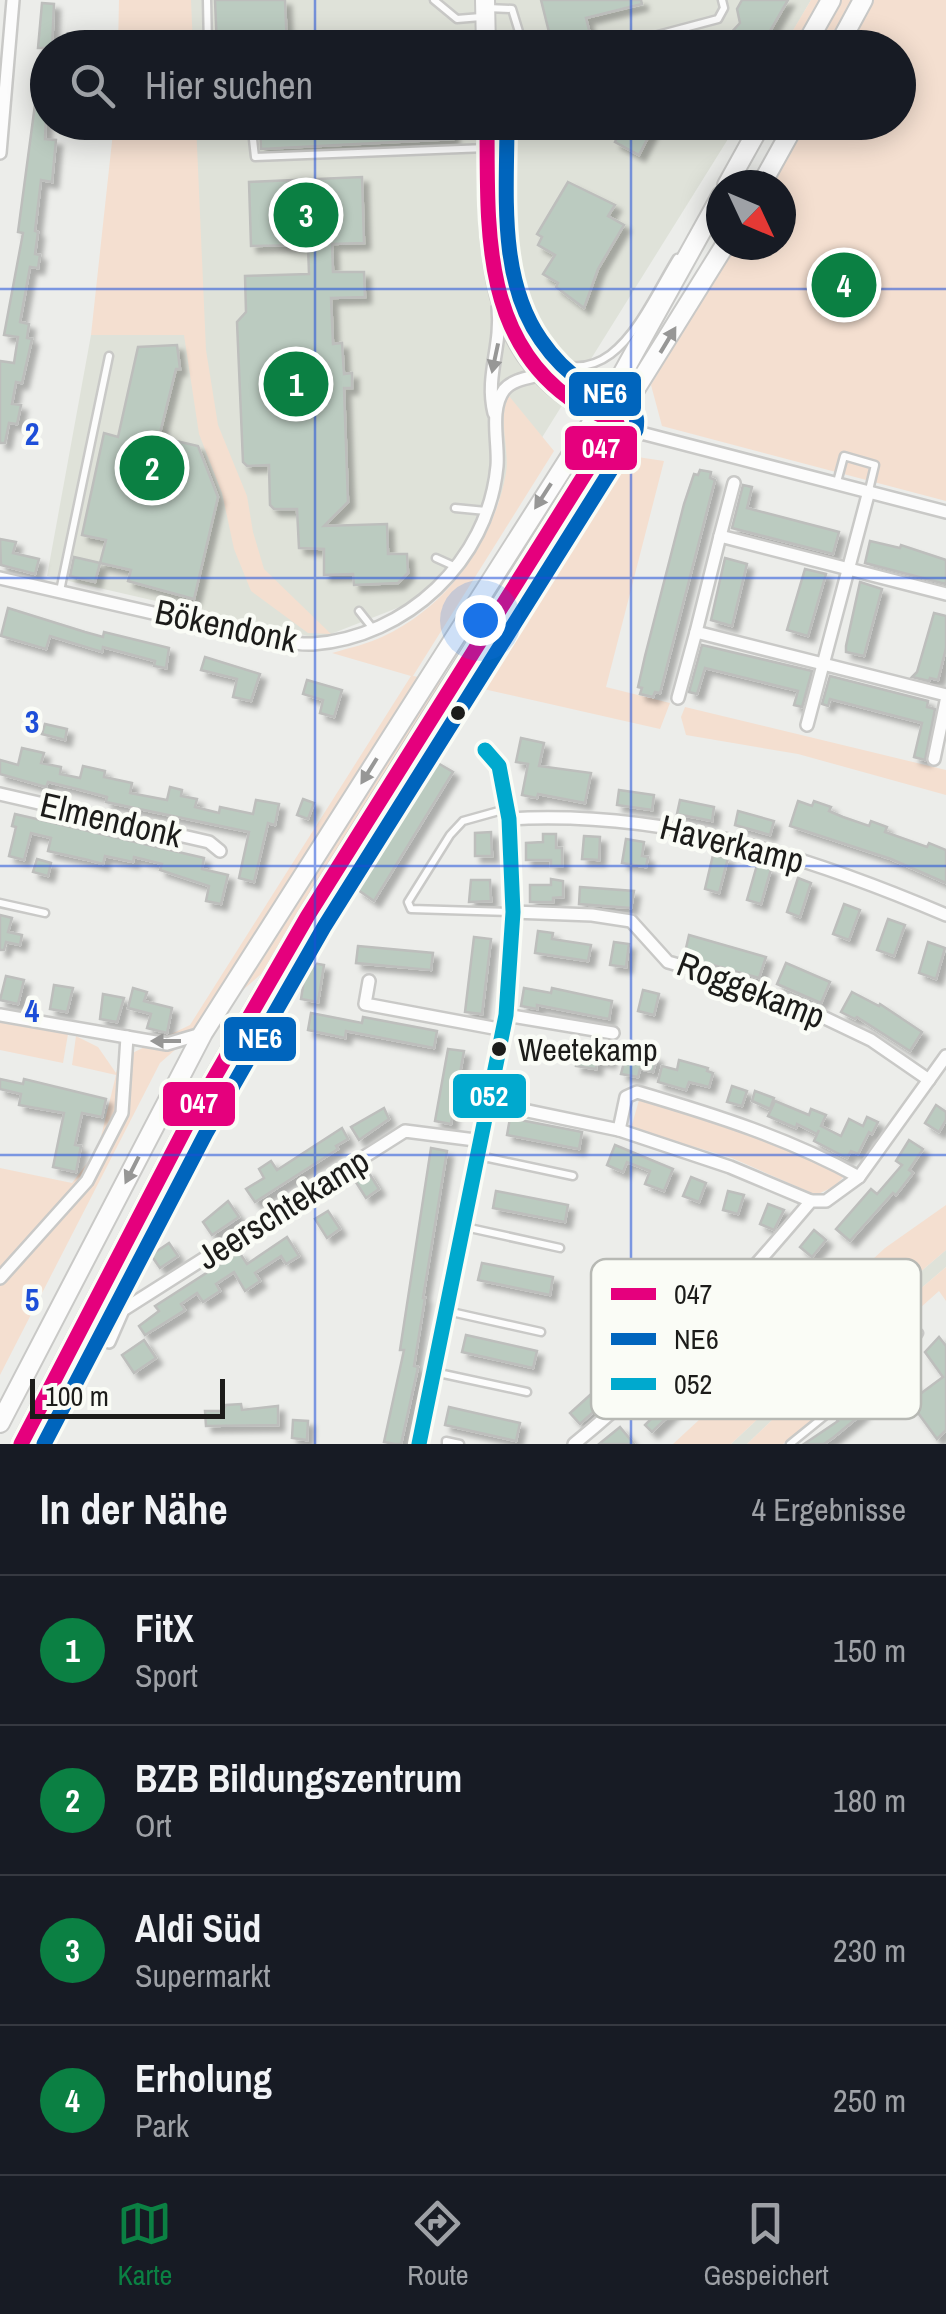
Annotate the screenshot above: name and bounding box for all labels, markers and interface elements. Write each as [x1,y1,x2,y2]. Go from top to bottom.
search box [30,30,916,140]
icon: search [65,58,120,113]
text: Hier suchen [145,60,313,111]
north arrow [706,170,796,260]
pin: 3 [274,178,338,252]
pin: 4 [812,248,876,322]
one-way arrow [659,326,676,354]
one-way arrow [487,343,503,374]
pin: 1 [264,346,328,422]
line badge: NE6 [567,370,643,418]
text: NE6 [583,374,627,412]
text: 2 [25,412,39,455]
line badge: 047 [563,424,639,472]
text: 047 [582,429,620,467]
pin: 2 [120,430,184,506]
one-way arrow [535,483,553,510]
street label: Bökendonk [151,588,302,664]
your location [455,595,506,646]
text: 3 [25,700,39,743]
unlabelled marker [448,703,468,723]
one-way arrow [361,757,378,785]
street label: Elmendonk [36,780,187,859]
street label: Haverkamp [655,803,809,884]
street label: Roggekamp [671,940,832,1039]
text: 4 [25,989,40,1032]
line badge: NE6 [222,1015,298,1063]
text: NE6 [238,1019,282,1057]
place label: Weetekamp [518,1028,658,1071]
one-way arrow [149,1033,181,1049]
marker: Weetekamp [489,1039,509,1059]
line badge: 052 [451,1072,528,1120]
text: 052 [470,1077,508,1115]
line badge: 047 [161,1080,237,1128]
text: 047 [180,1084,218,1122]
street label: Jeerschtekamp [188,1137,378,1280]
one-way arrow [124,1156,141,1185]
legend [591,1259,921,1419]
text: 047 [674,1275,712,1313]
text: 5 [25,1278,39,1321]
text: NE6 [674,1320,719,1358]
text: 052 [674,1365,712,1403]
scale bar [30,1374,225,1418]
text: 100 m [45,1377,109,1415]
text: In der Nähe [40,1481,228,1537]
text: 4 Ergebnisse [751,1488,906,1531]
text: FitX [135,1603,194,1654]
text: 1 [65,1629,80,1672]
text: 150 m [833,1629,906,1672]
text: Sport [135,1654,198,1697]
text: BZB Bildungszentrum [135,1753,462,1804]
text: 2 [65,1779,80,1822]
text: 180 m [833,1779,906,1822]
text: Ort [135,1804,171,1847]
text: Aldi Süd [135,1903,261,1954]
text: 3 [65,1929,80,1972]
text: 230 m [833,1929,906,1972]
text: Supermarkt [135,1954,271,1997]
text: Erholung [135,2053,272,2104]
text: 4 [65,2079,80,2122]
text: 250 m [833,2079,906,2122]
text: Park [135,2104,189,2147]
tab: Karte [117,2196,172,2294]
tab: Route [407,2196,469,2294]
tab: Gespeichert [703,2196,829,2294]

